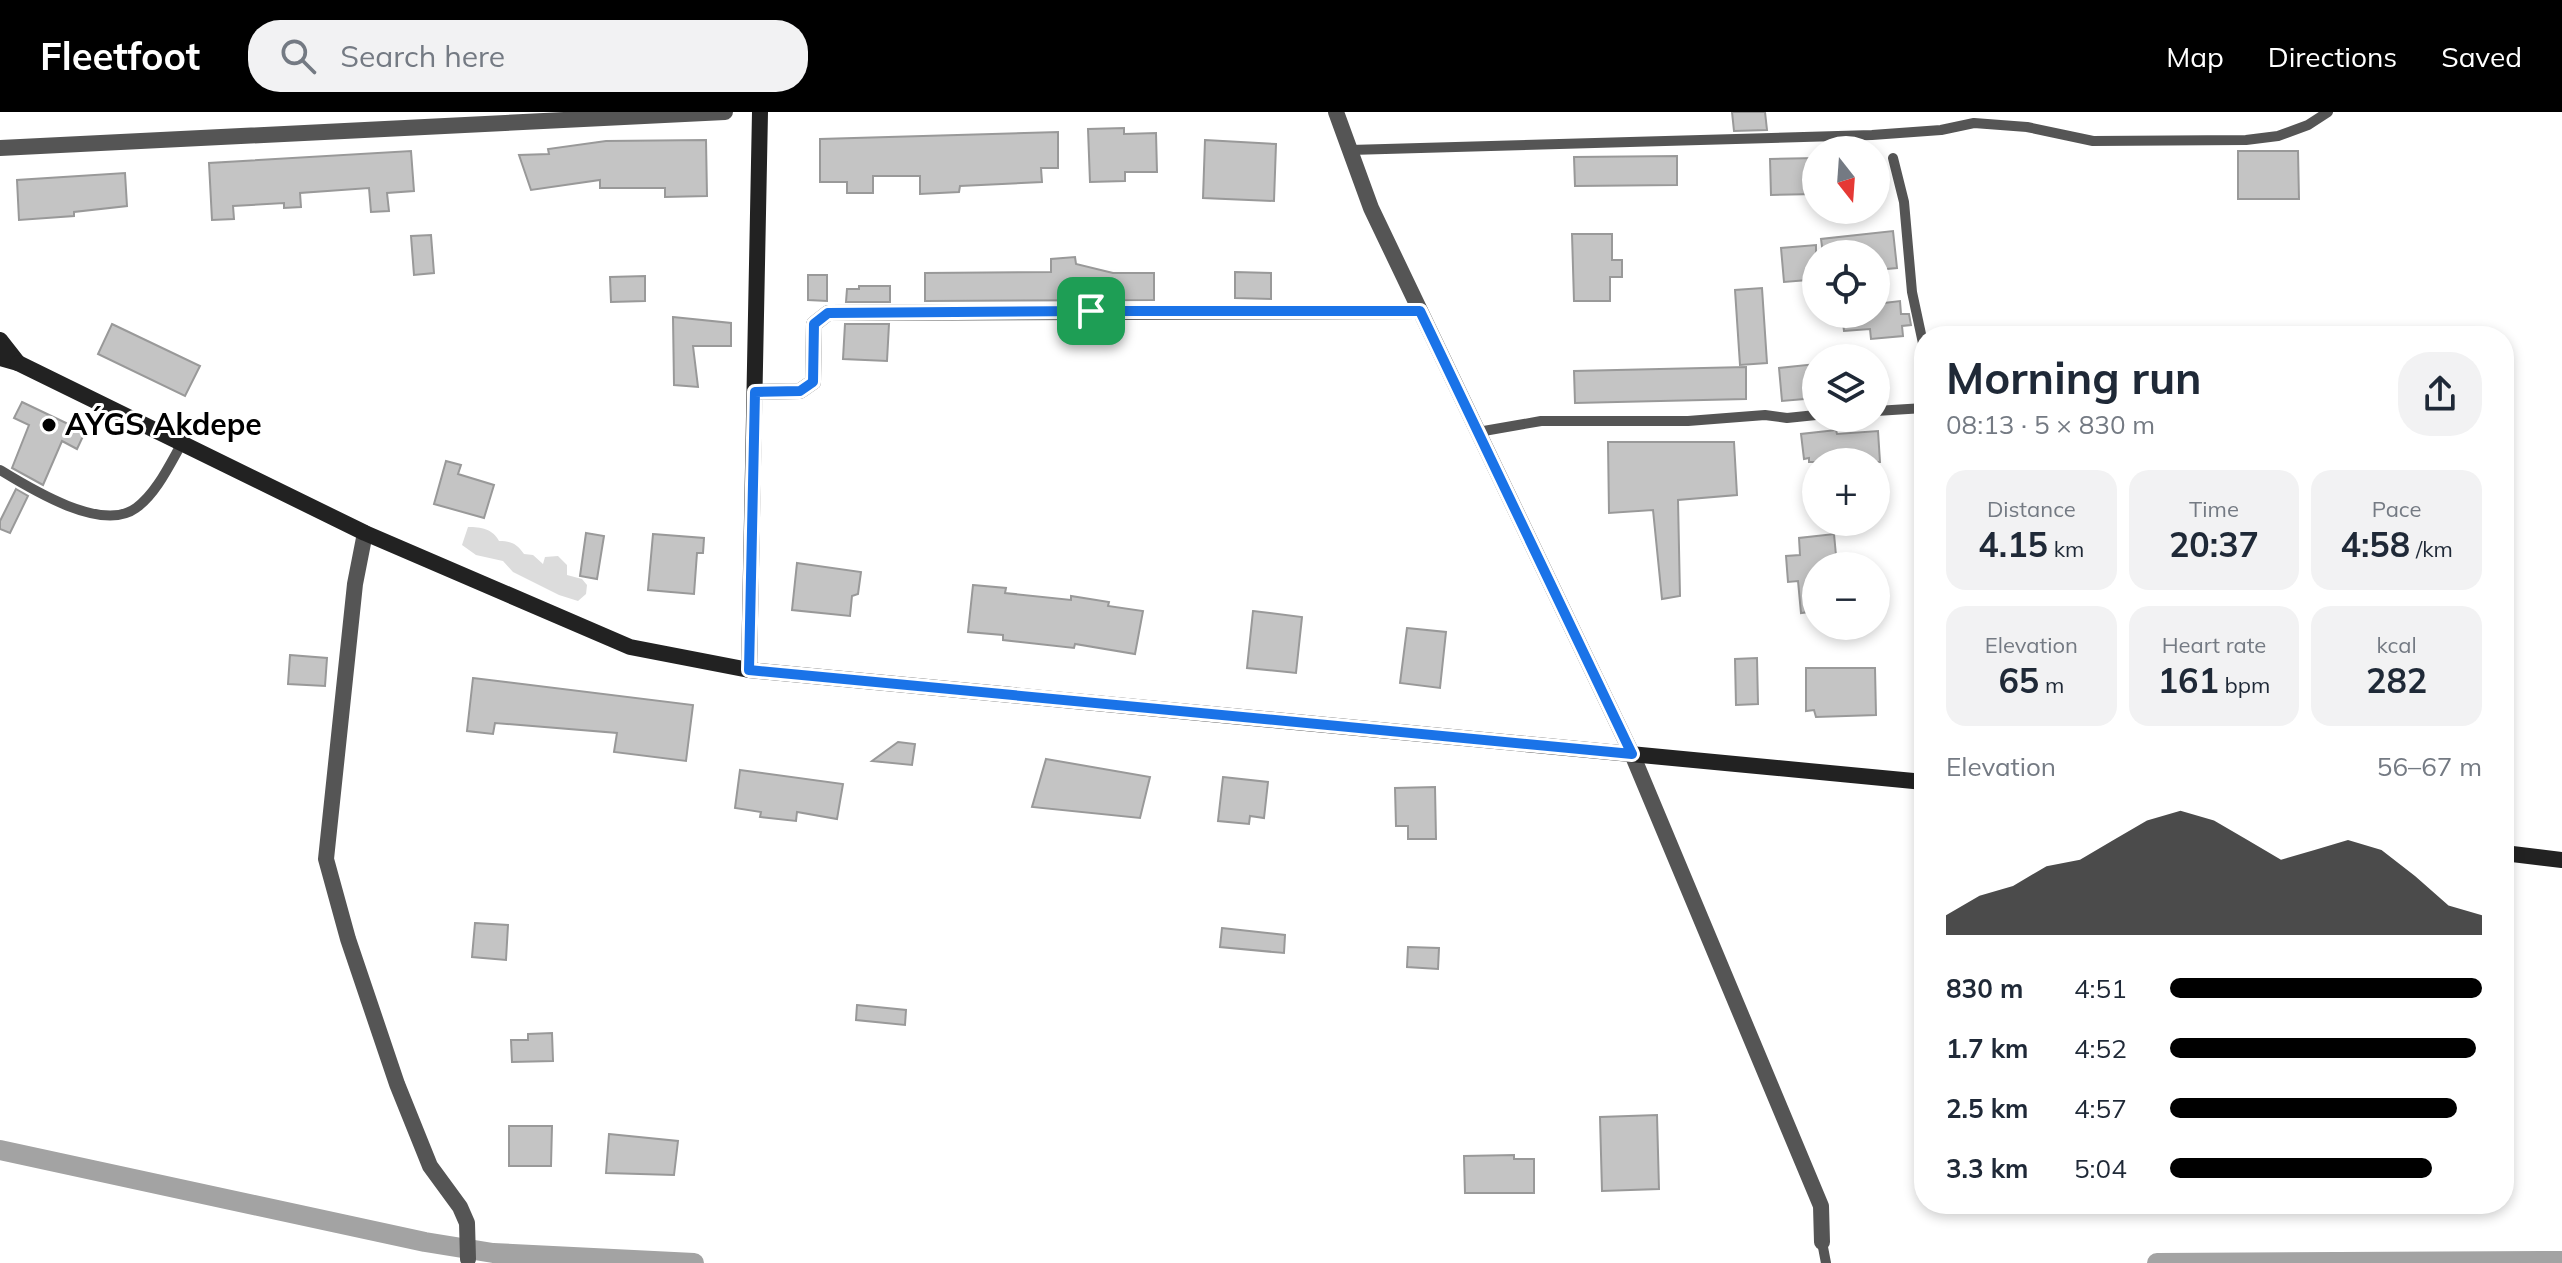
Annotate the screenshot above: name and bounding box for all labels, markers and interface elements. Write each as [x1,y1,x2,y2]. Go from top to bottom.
search box [248,20,808,92]
text: Fleetfoot [40,32,200,80]
icon: search [276,34,320,78]
text: Search here [340,37,505,75]
text: Map [2166,39,2224,74]
text: Directions [2268,39,2397,74]
text: Saved [2441,39,2522,74]
north arrow [1802,136,1890,224]
map controls [1802,136,1890,640]
button: locate [1802,240,1890,328]
pin [1057,277,1125,345]
icon: arrive [1069,289,1113,333]
button: layers [1802,344,1890,432]
text: Morning run [1946,350,2202,405]
button: share [2398,352,2482,436]
place label: AÝGS Akdepe [65,405,262,443]
text: 08:13 · 5 × 830 m [1946,408,2155,441]
marker: AÝGS Akdepe [40,416,58,434]
button: + [1802,448,1890,536]
text: Distance [1987,495,2076,523]
text: Time [2189,495,2239,523]
text: Pace [2372,495,2421,523]
text: 4.15 [1978,523,2048,566]
text: 20:37 [2169,523,2259,566]
text: 4:58 [2341,523,2410,566]
text: km [2048,535,2084,563]
text: /km [2410,535,2453,563]
button: − [1802,552,1890,640]
text: Elevation [1985,631,2078,659]
text: Heart rate [2162,631,2266,659]
text: kcal [2377,631,2417,659]
text: 65 [1998,659,2039,702]
text: 161 [2158,659,2219,702]
text: 282 [2366,659,2427,702]
text: m [2039,671,2064,699]
text: bpm [2219,671,2270,699]
text: Elevation [1946,750,2056,783]
text: 56–67 m [2377,750,2482,783]
text: 830 m [1946,972,2023,1005]
text: 4:51 [2074,972,2127,1005]
text: 1.7 km [1946,1032,2029,1065]
text: 4:52 [2074,1032,2127,1065]
text: 2.5 km [1946,1092,2029,1125]
text: 4:57 [2074,1092,2127,1125]
text: 3.3 km [1946,1152,2029,1185]
text: 5:04 [2074,1152,2127,1185]

